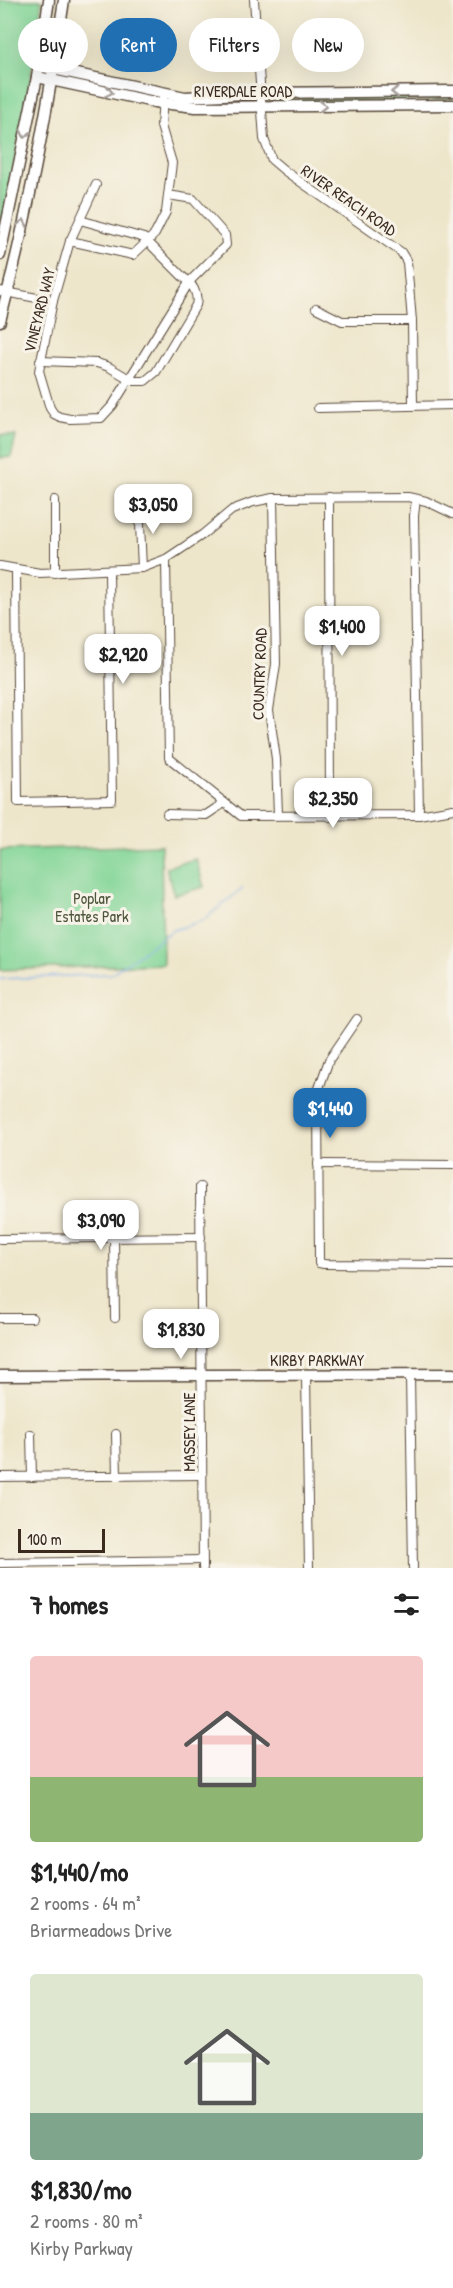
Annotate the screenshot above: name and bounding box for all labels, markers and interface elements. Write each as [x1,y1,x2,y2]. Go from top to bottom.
chip: Buy [18,18,88,72]
chip: Rent [100,18,177,72]
chip: Filters [189,18,280,72]
chip: New [292,18,364,72]
street label: RIVERDALE ROAD [194,80,292,102]
one-way arrow [103,85,113,98]
one-way arrow [390,86,399,98]
one-way arrow [319,100,328,112]
one-way arrow [19,129,32,139]
street label: RIVER REACH ROAD [297,159,401,241]
one-way arrow [15,218,28,228]
street label: VINEYARD WAY [18,265,60,355]
pin: $3,050 [104,484,202,535]
text: $3,050 [128,490,178,517]
pin: $1,400 [293,606,391,657]
text: $1,400 [319,612,365,639]
street label: COUNTRY ROAD [246,627,272,720]
pin: $2,920 [74,634,172,685]
text: $2,920 [98,640,148,667]
pin: $2,350 [284,778,382,829]
text: $2,350 [308,784,358,811]
park label: Poplar Estates Park [55,887,129,927]
pin: $1,440 [281,1088,379,1139]
text: $1,440 [307,1094,353,1121]
pin: $3,090 [52,1200,150,1251]
text: $3,090 [77,1206,125,1233]
pin: $1,830 [132,1309,230,1360]
text: $1,830 [157,1315,205,1342]
street label: KIRBY PARKWAY [270,1349,364,1371]
street label: MASSEY LANE [178,1392,200,1472]
scale bar [18,1526,105,1554]
text: 100 m [27,1528,62,1550]
text: 7 homes [30,1587,108,1622]
icon: filters [390,1588,423,1621]
icon: home [173,1695,281,1803]
text: $1,440/mo [30,1854,128,1889]
text: 2 rooms · 64 m² [30,1889,141,1916]
text: Briarmeadows Drive [30,1916,172,1943]
icon: home [173,2013,281,2121]
text: $1,830/mo [30,2172,132,2207]
text: 2 rooms · 80 m² [30,2207,143,2234]
text: Kirby Parkway [30,2234,133,2261]

